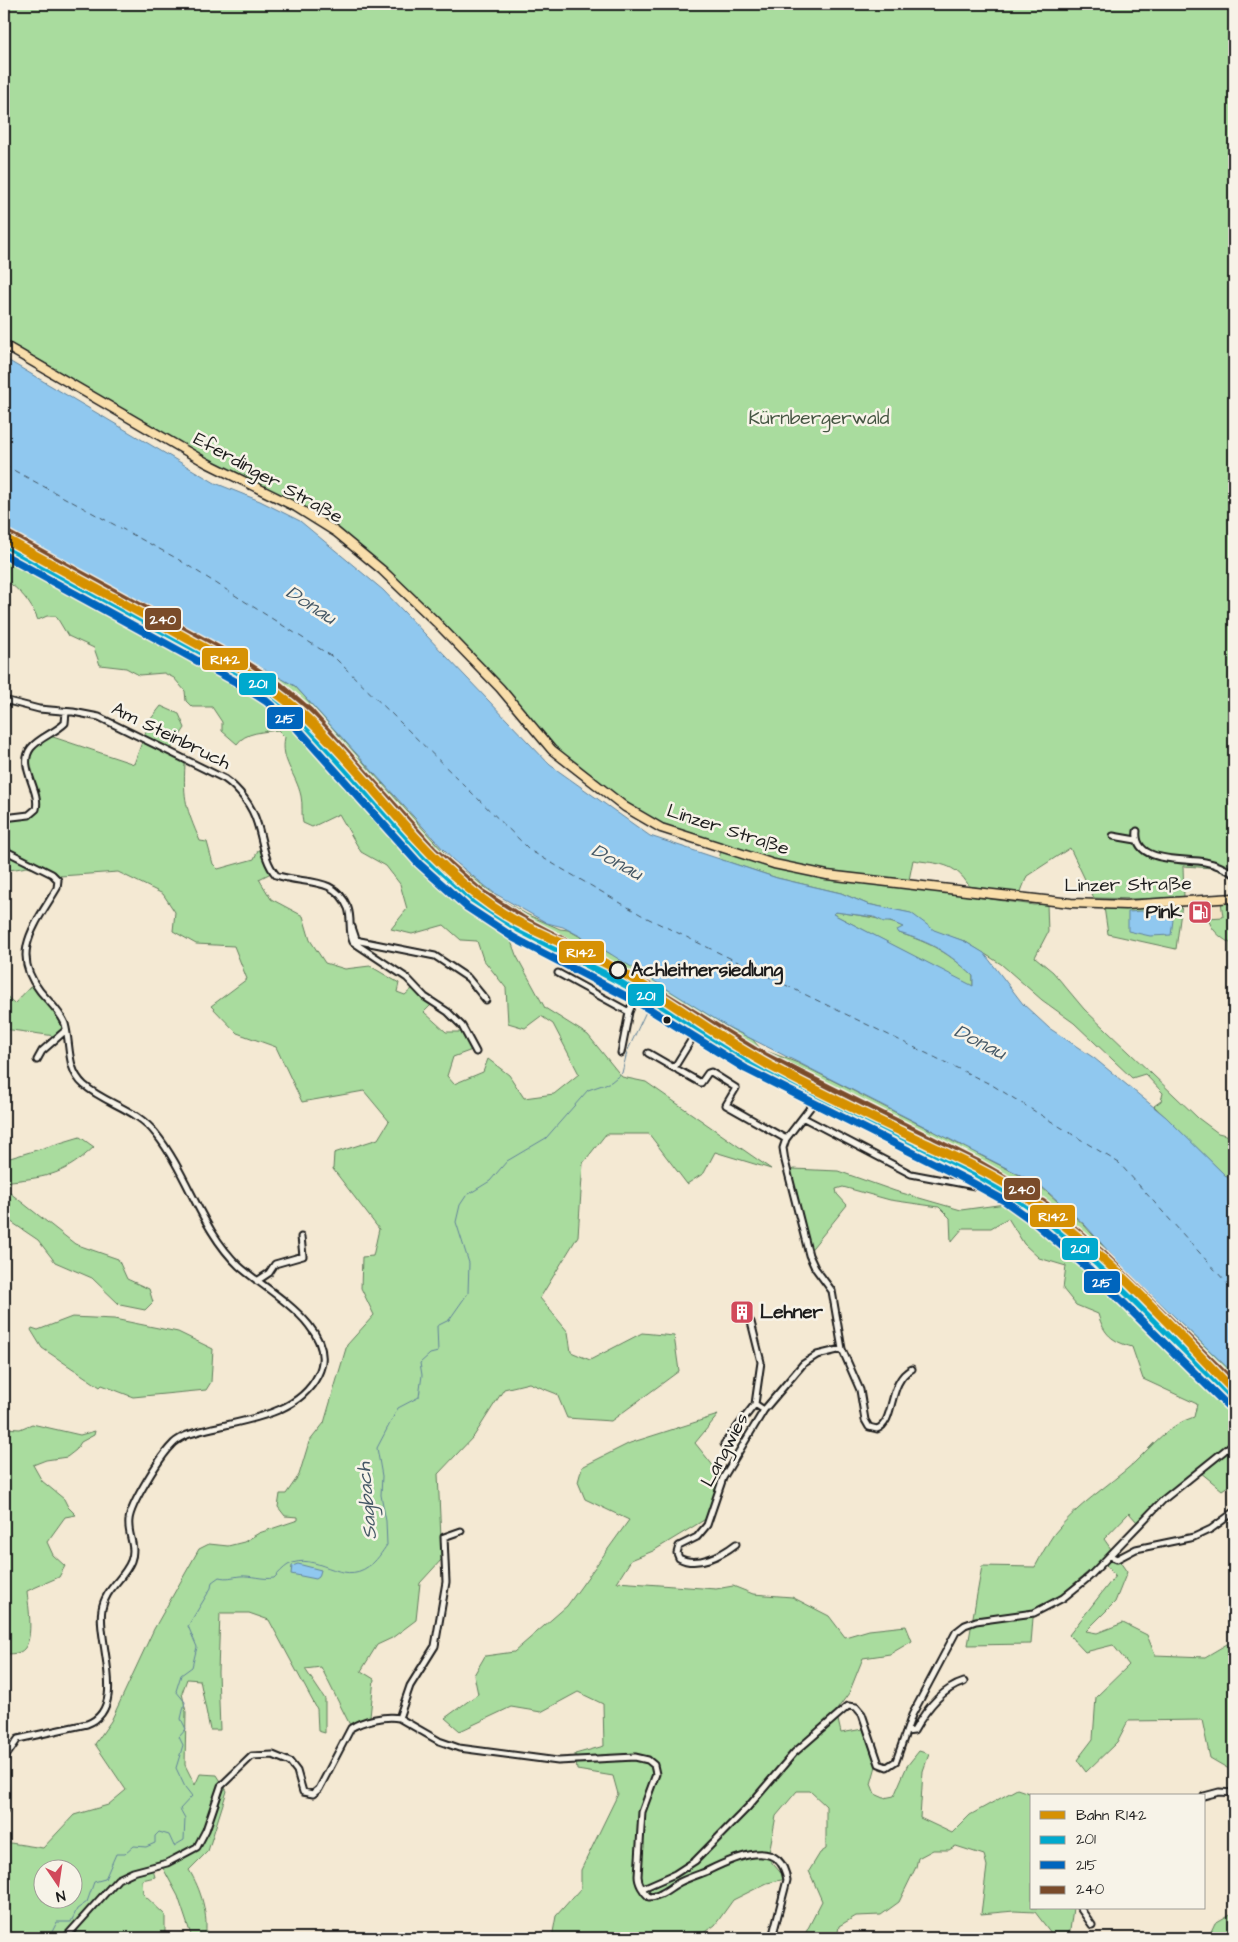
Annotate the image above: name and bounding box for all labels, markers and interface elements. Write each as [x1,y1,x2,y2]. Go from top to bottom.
park label: Kürnbergerwald [749,405,890,433]
street label: Eferdinger Straße [188,426,348,531]
water label: Donau [280,578,343,633]
line badge: 240 [144,607,182,631]
text: 240 [149,610,176,630]
line badge: R142 [201,647,249,671]
text: R142 [210,650,241,670]
line badge: 201 [238,672,277,696]
text: 201 [248,674,268,694]
street label: Am Steinbruch [107,696,236,777]
line badge: 215 [266,706,304,730]
text: 215 [274,709,296,729]
street label: Linzer Straße [663,798,793,862]
water label: Donau [586,837,649,888]
street label: Linzer Straße [1064,870,1192,900]
place label: Pink [1146,899,1182,926]
fuel station icon: Pink [1187,899,1213,925]
line badge: R142 [558,940,605,964]
text: R142 [566,943,597,963]
place label: Achleitnersiedlung [631,957,783,985]
marker: Achleitnersiedlung [609,961,627,979]
line badge: 201 [627,983,665,1007]
text: 201 [636,986,656,1006]
unlabelled marker [662,1015,672,1025]
water label: Donau [949,1017,1012,1068]
line badge: 240 [1003,1177,1041,1201]
text: 240 [1008,1180,1035,1200]
line badge: R142 [1029,1204,1076,1228]
text: R142 [1038,1207,1069,1227]
line badge: 201 [1061,1237,1099,1261]
text: 201 [1070,1239,1090,1259]
line badge: 215 [1083,1270,1121,1294]
text: 215 [1091,1273,1113,1293]
building icon: Lehner [729,1299,755,1325]
place label: Lehner [760,1299,824,1326]
street label: Langwies [694,1408,757,1492]
water label: Sagbach [350,1460,385,1541]
legend [1030,1794,1206,1910]
text: Bahn R142 [1076,1805,1147,1826]
text: 201 [1076,1829,1096,1850]
text: 215 [1076,1855,1098,1876]
north arrow [32,1860,82,1910]
text: 240 [1076,1879,1105,1900]
text: N [54,1885,67,1906]

